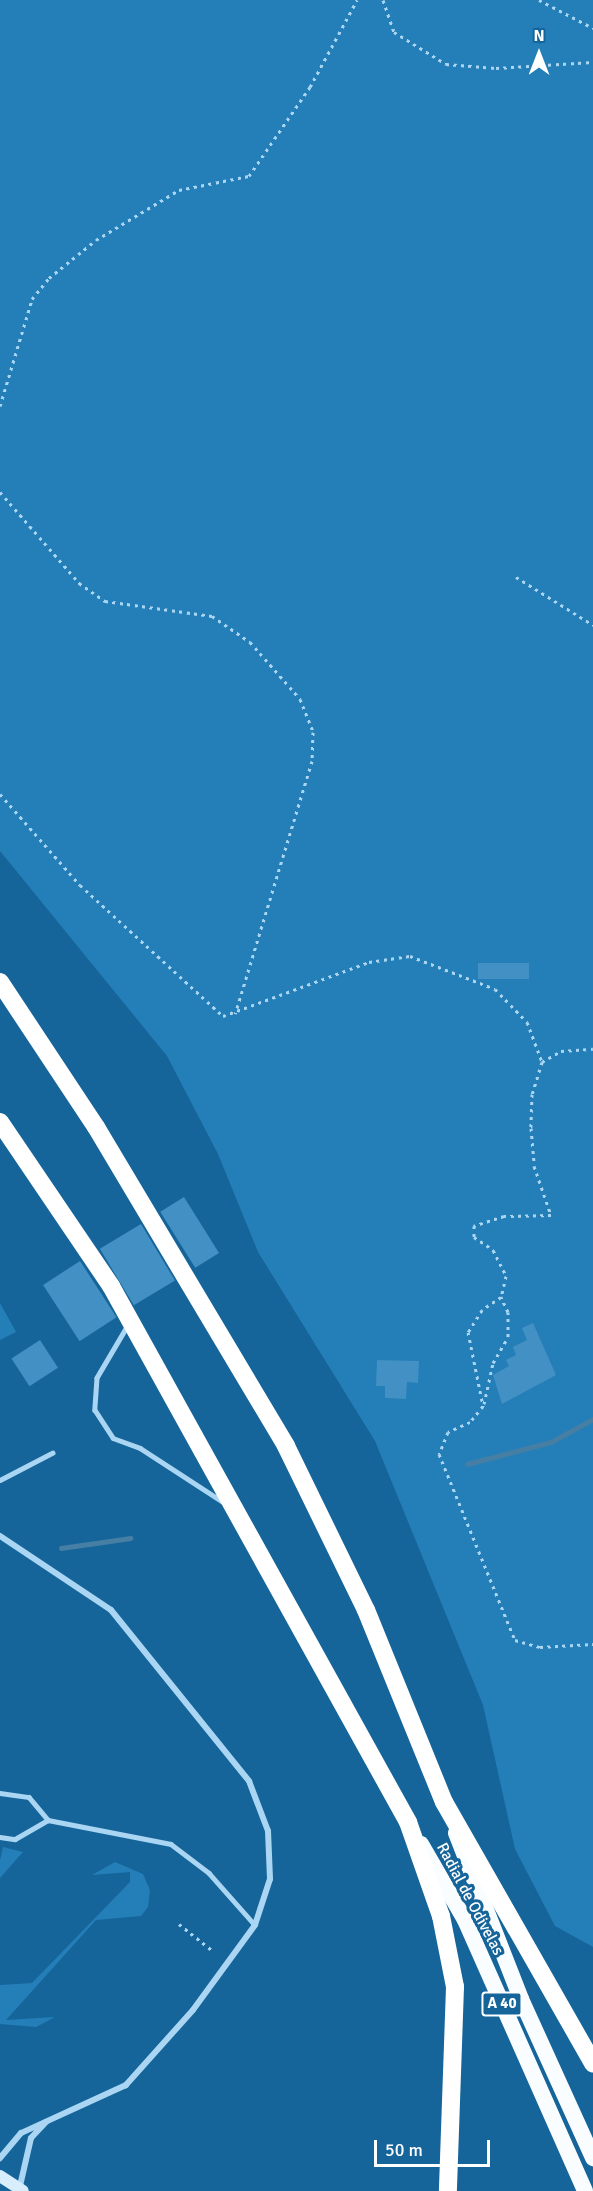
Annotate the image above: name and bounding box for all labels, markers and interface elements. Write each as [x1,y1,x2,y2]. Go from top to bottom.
north arrow [509,24,569,84]
text: N [533,26,545,46]
street label: Radial de Odivelas [432,1839,508,1959]
road number: A 40 [481,1992,523,2016]
scale bar [377,2128,492,2166]
text: 50 m [385,2139,423,2161]

